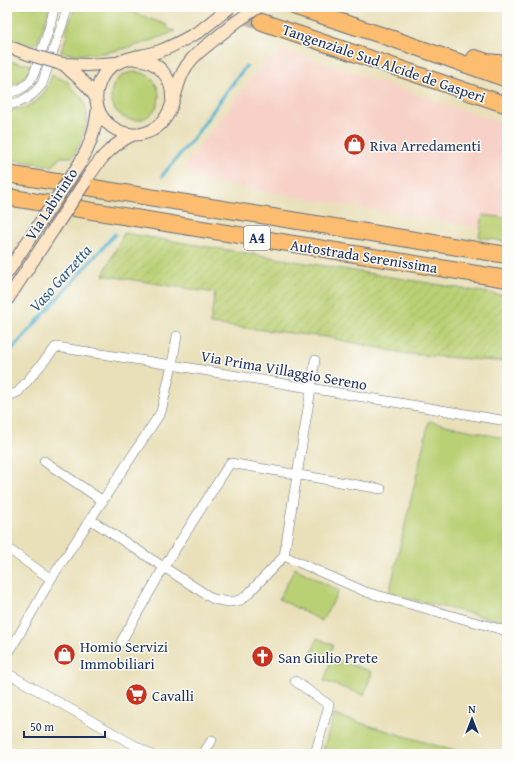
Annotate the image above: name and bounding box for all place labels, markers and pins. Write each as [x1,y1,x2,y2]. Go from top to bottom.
shop icon: Riva Arredamenti [341,132,367,158]
place label: Riva Arredamenti [370,135,481,156]
place label: Homio Servizi Immobiliari [80,636,168,674]
shop icon: Homio Servizi Immobiliari [52,642,78,668]
church icon: San Giulio Prete [250,644,276,670]
place label: San Giulio Prete [278,647,378,668]
supermarket icon: Cavalli [123,682,149,708]
place label: Cavalli [152,685,194,706]

